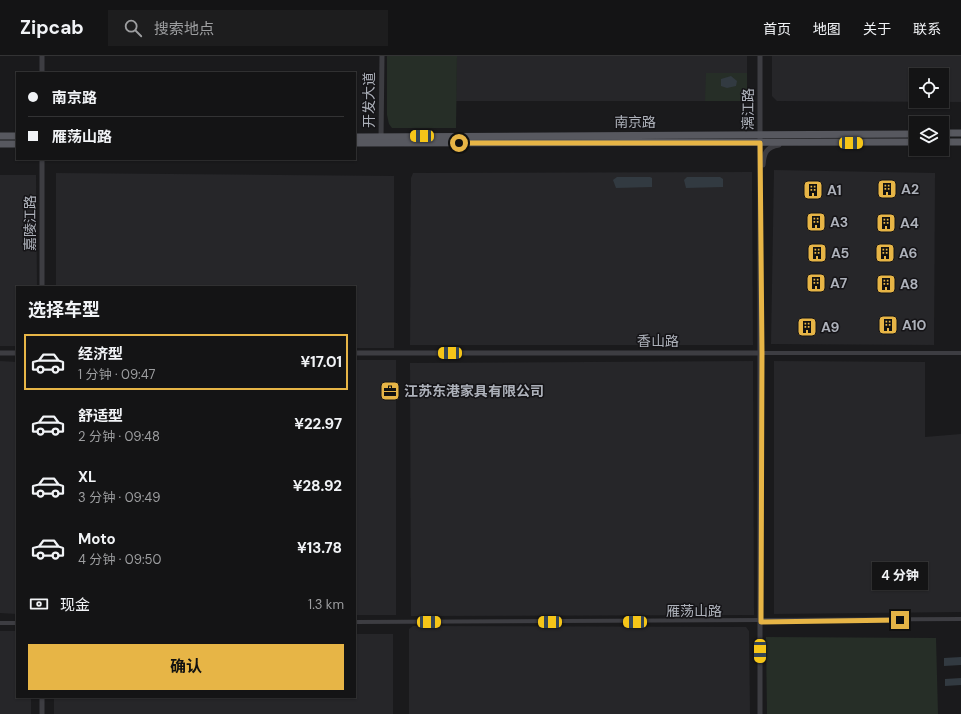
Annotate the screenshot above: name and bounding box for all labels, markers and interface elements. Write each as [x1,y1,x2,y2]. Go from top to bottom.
search box [108,10,388,46]
text: Zipcab [20,15,84,40]
icon: search [122,17,144,39]
text: 搜索地点 [154,19,214,39]
text: 首页 [763,20,791,38]
text: 地图 [813,20,841,38]
text: 关于 [863,20,891,38]
text: 联系 [913,20,941,38]
map controls [909,68,949,156]
button: locate [909,68,949,108]
street label: 开发大道 [360,72,378,128]
text: 南京路 [52,88,97,108]
street label: 漓江路 [739,88,757,130]
street label: 南京路 [614,113,656,131]
button: layers [909,116,949,156]
text: 雁荡山路 [52,127,112,147]
car [410,130,434,142]
route start [450,134,468,152]
car [839,137,863,149]
building icon: A2 [876,178,898,200]
building icon: A1 [802,179,824,201]
place label: A2 [901,180,919,198]
place label: A1 [827,181,842,199]
street label: 嘉陵江路 [21,195,39,251]
building icon: A3 [805,211,827,233]
building icon: A4 [875,212,897,234]
place label: A3 [830,213,848,231]
place label: A4 [900,214,919,232]
building icon: A5 [806,242,828,264]
building icon: A6 [874,242,896,264]
place label: A5 [831,244,849,262]
place label: A6 [899,244,918,262]
building icon: A7 [805,272,827,294]
building icon: A8 [875,273,897,295]
place label: A7 [830,274,848,292]
place label: A8 [900,275,919,293]
text: 选择车型 [28,298,100,322]
building icon: A10 [877,314,899,336]
building icon: A9 [796,316,818,338]
place label: A10 [902,316,927,334]
place label: A9 [821,318,839,336]
street label: 香山路 [637,332,679,350]
icon: car [30,344,66,380]
text: 经济型 [78,344,123,364]
car [438,347,462,359]
text: ¥17.01 [300,352,342,372]
text: 1 分钟 · 09:47 [78,366,156,383]
office icon: 江苏东港家具有限公司 [379,380,401,402]
place label: 江苏东港家具有限公司 [404,382,544,400]
icon: car [30,406,66,442]
text: 舒适型 [78,406,123,426]
text: ¥22.97 [294,414,342,434]
text: 2 分钟 · 09:48 [78,428,160,445]
text: XL [78,467,96,487]
icon: car [30,468,66,504]
text: ¥28.92 [293,476,342,496]
text: 3 分钟 · 09:49 [78,489,160,506]
text: Moto [78,529,116,549]
icon: car [30,530,66,566]
text: ¥13.78 [297,538,342,558]
text: 4 分钟 · 09:50 [78,551,161,568]
callout: 4 分钟 [872,562,928,590]
text: 4 分钟 [881,567,919,584]
icon: cash [28,593,50,615]
text: 现金 [60,595,90,615]
text: 1.3 km [308,596,344,613]
street label: 雁荡山路 [666,602,722,620]
route end [891,611,909,629]
car [417,616,441,628]
car [538,616,562,628]
car [623,616,647,628]
car [754,639,766,663]
button: 确认 [28,644,344,690]

